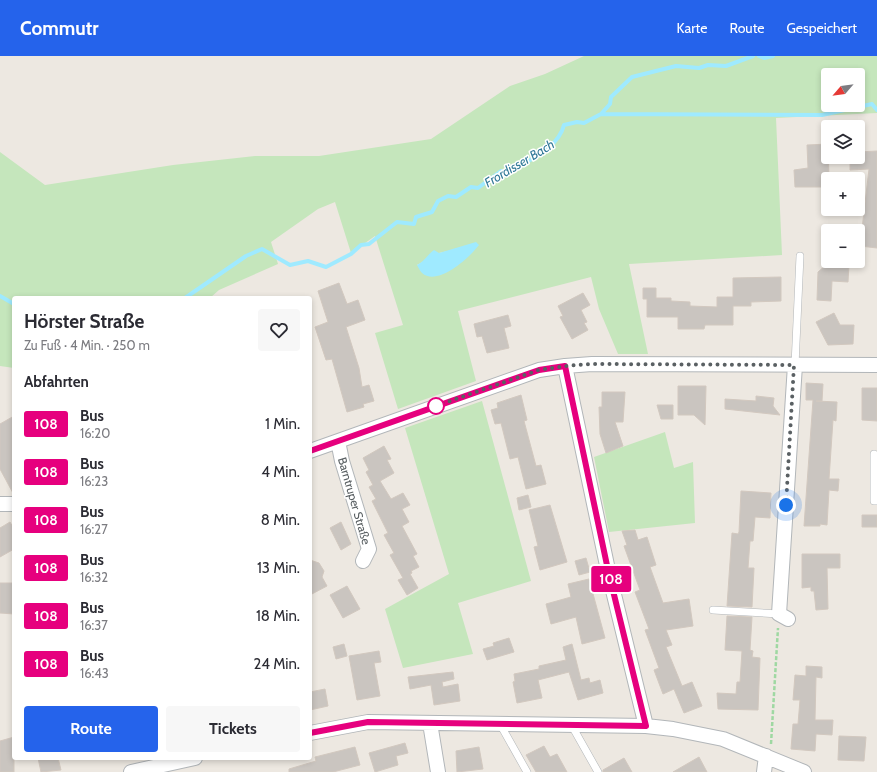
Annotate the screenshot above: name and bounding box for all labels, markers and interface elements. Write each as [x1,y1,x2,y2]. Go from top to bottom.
text: Commutr [20,17,98,40]
text: Karte [677,19,707,37]
text: Route [729,19,765,37]
text: Gespeichert [787,19,857,37]
north arrow [821,68,865,112]
map controls [821,68,865,268]
button: layers [821,120,865,164]
water label: Frordisser Bach [481,136,557,190]
button: + [821,172,865,216]
button: − [821,224,865,268]
button: heart [258,309,300,351]
text: Hörster Straße [24,310,144,333]
text: Zu Fuß · 4 Min. · 250 m [24,337,150,353]
text: Abfahrten [24,373,89,391]
unlabelled marker [427,397,445,415]
text: Bus [80,407,104,425]
text: 108 [34,415,58,433]
text: 1 Min. [265,415,300,433]
text: 16:20 [80,425,110,441]
text: Bus [80,455,104,473]
street label: Barntruper Straße [335,455,374,546]
text: 108 [34,463,58,481]
text: 4 Min. [261,463,300,481]
text: 16:23 [80,473,108,489]
your location [776,495,796,515]
text: Bus [80,503,104,521]
text: 108 [34,511,58,529]
text: 8 Min. [261,511,300,529]
text: 16:27 [80,521,108,537]
text: Bus [80,551,104,569]
text: 108 [34,559,58,577]
text: 13 Min. [257,559,300,577]
line badge: 108 [588,566,634,592]
text: 16:32 [80,569,108,585]
text: 108 [599,570,623,588]
text: Bus [80,599,104,617]
text: 108 [34,607,58,625]
text: 18 Min. [256,607,300,625]
text: 16:37 [80,617,108,633]
text: Bus [80,647,104,665]
text: 108 [34,655,58,673]
text: 24 Min. [253,655,300,673]
text: 16:43 [80,665,109,681]
button: Route [24,706,158,752]
button: Tickets [166,706,300,752]

